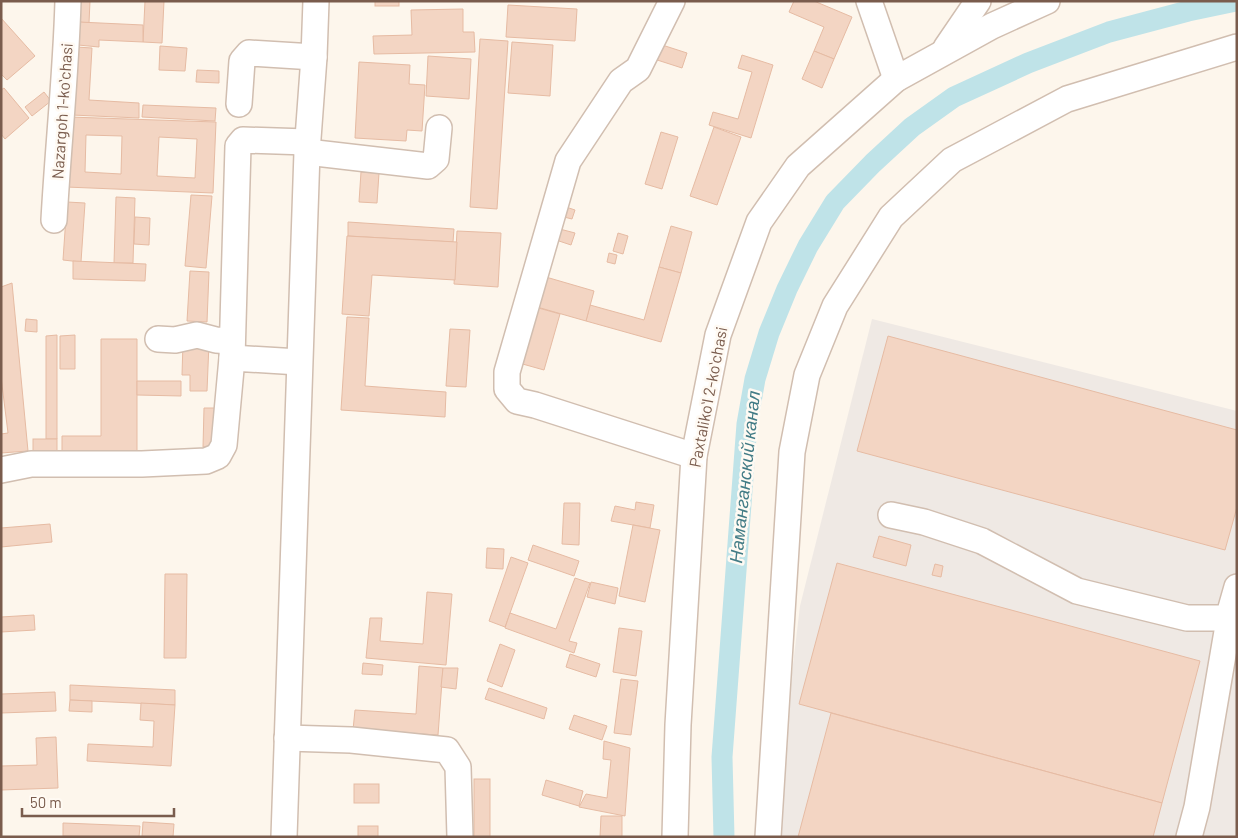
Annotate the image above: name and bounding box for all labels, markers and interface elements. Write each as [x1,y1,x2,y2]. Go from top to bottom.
street label: Nazargoh 1-koʻchasi [47,42,76,180]
street label: Paxtalikoʻl 2-koʻchasi [685,325,730,469]
water label: Наманганский канал [724,390,764,564]
scale bar [22,786,175,818]
text: 50 m [30,793,62,811]

